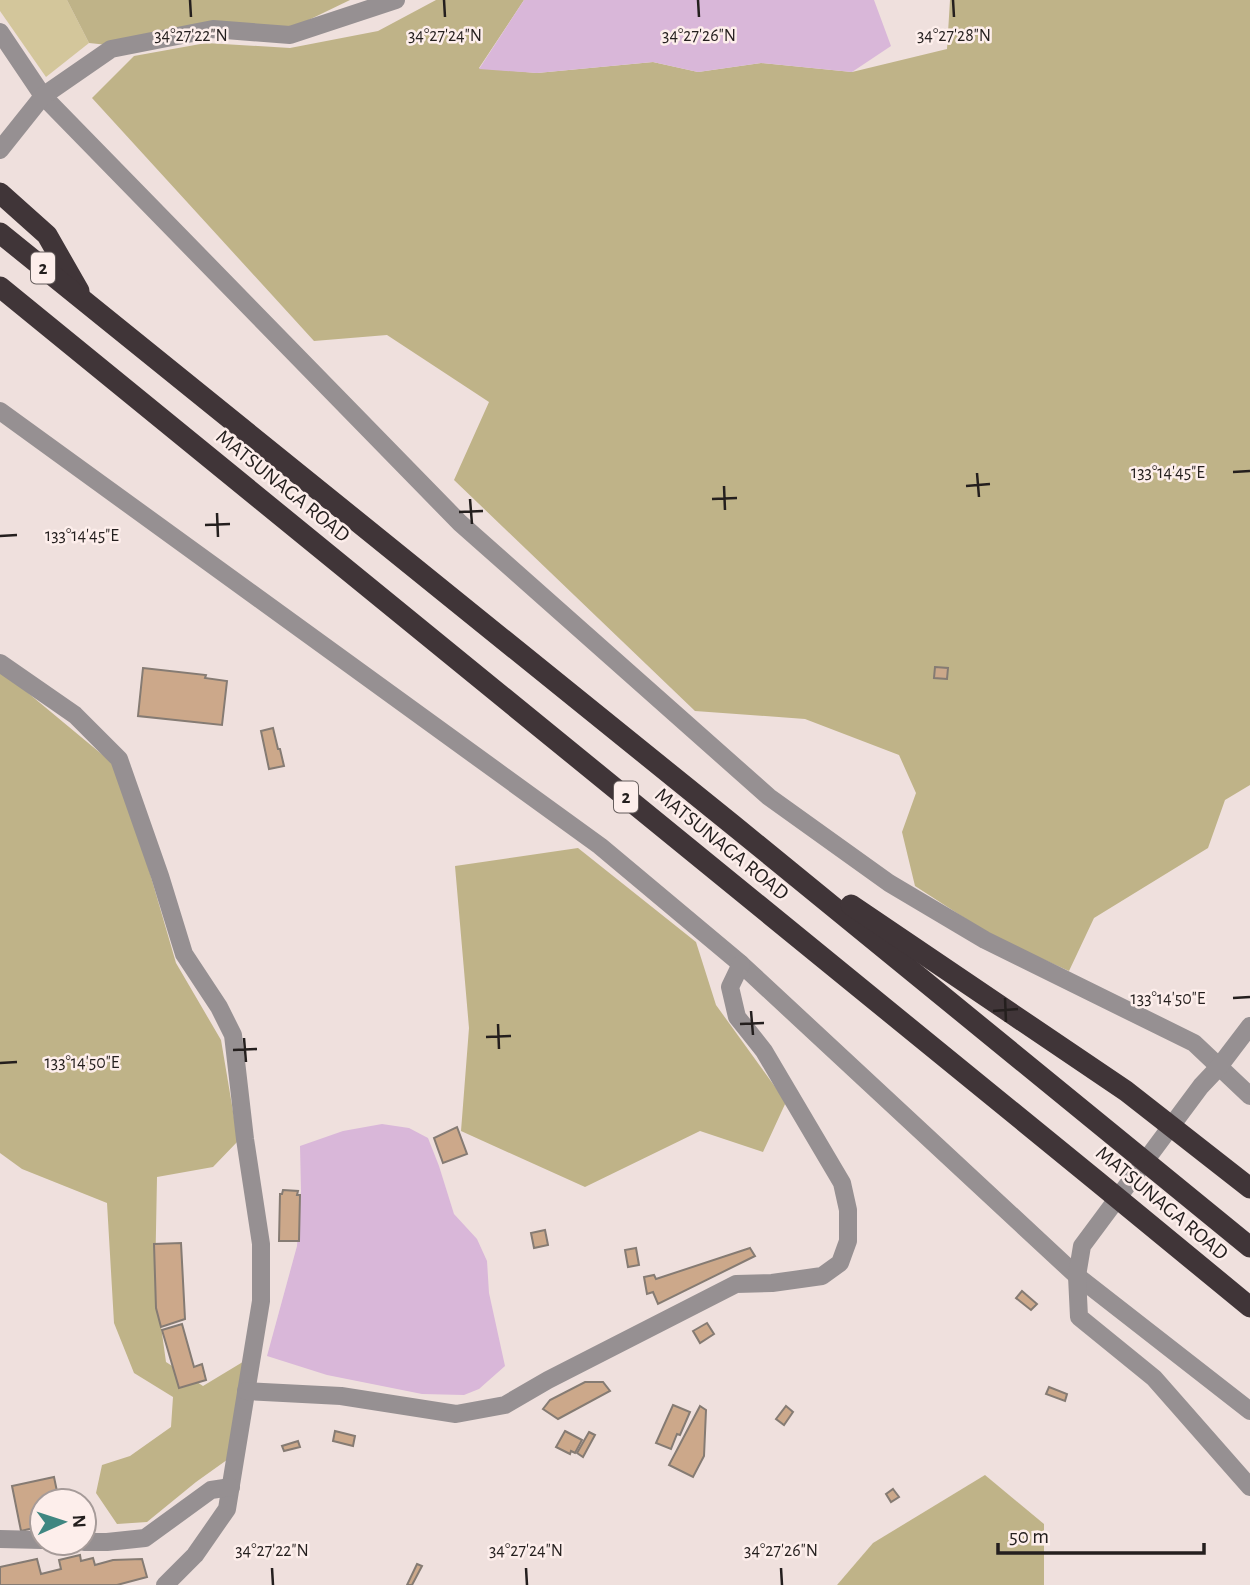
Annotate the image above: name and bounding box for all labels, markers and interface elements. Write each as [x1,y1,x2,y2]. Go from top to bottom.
text: 34°27'22"N [154,27,228,45]
text: 34°27'24"N [408,27,482,45]
text: 34°27'26"N [662,27,736,45]
text: 34°27'28"N [917,27,991,45]
road number: 2 [31,252,55,284]
street label: MATSUNAGA ROAD [212,426,354,546]
text: 133°14'45"E [1131,464,1205,482]
text: 133°14'45"E [45,527,119,545]
road number: 2 [614,782,638,812]
street label: MATSUNAGA ROAD [651,784,793,904]
text: 133°14'50"E [1131,990,1206,1008]
text: 133°14'50"E [45,1054,120,1072]
street label: MATSUNAGA ROAD [1092,1142,1232,1264]
north arrow [28,1487,98,1557]
scale bar [998,1512,1204,1556]
text: N [69,1514,88,1528]
text: 50 m [1009,1526,1049,1547]
text: 34°27'22"N [235,1542,309,1560]
text: 34°27'24"N [489,1542,563,1560]
text: 34°27'26"N [744,1542,818,1560]

